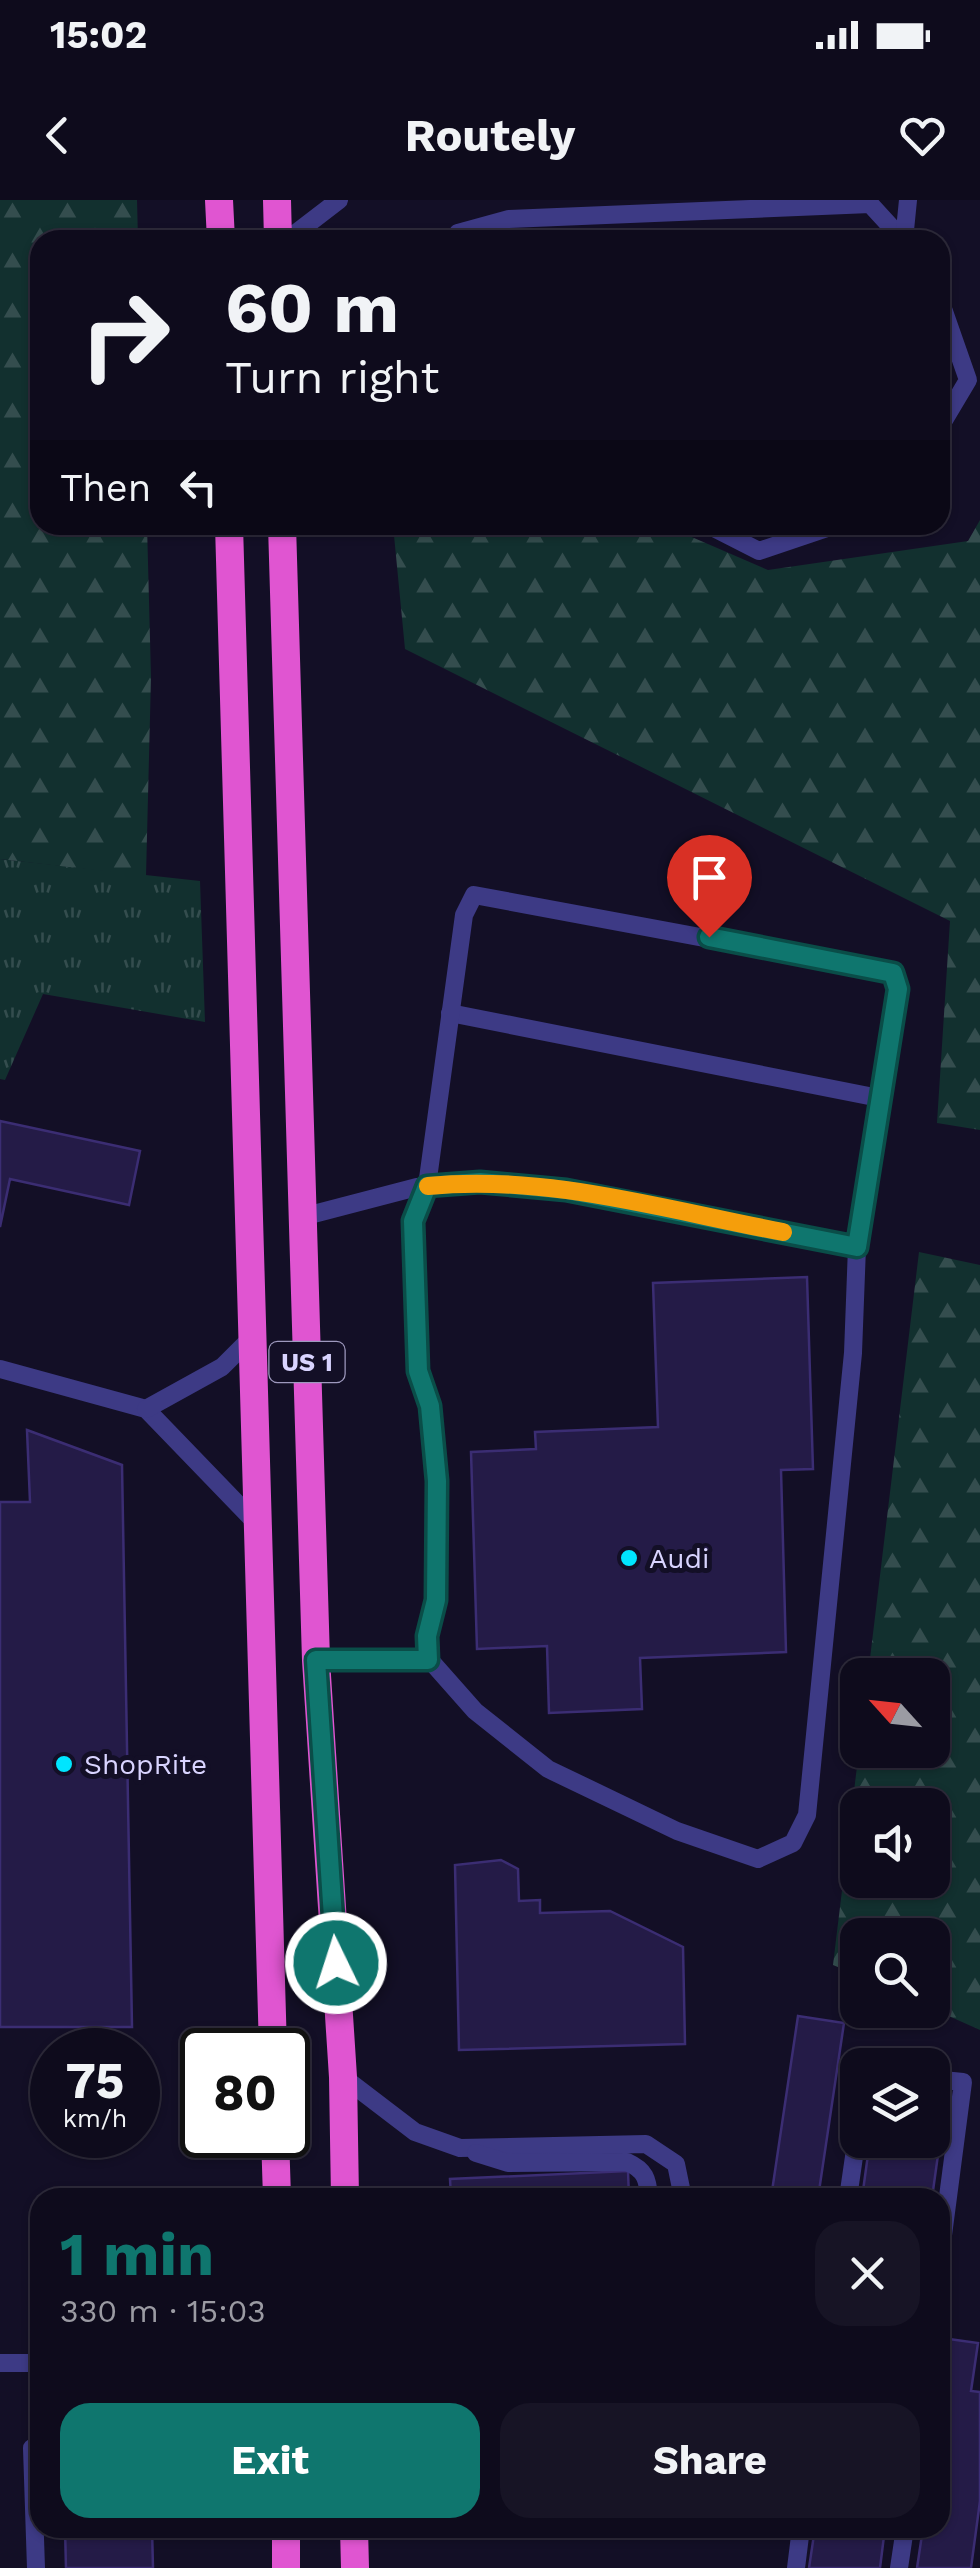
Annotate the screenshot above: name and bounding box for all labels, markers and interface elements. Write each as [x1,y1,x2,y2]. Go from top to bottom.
text: 15:02 [50,13,147,57]
icon: back [30,108,85,163]
icon: heart [895,108,950,163]
text: Routely [405,109,575,162]
text: 60 m [225,267,399,349]
icon: right [60,270,190,400]
text: Turn right [225,351,439,404]
icon: left [171,460,226,515]
text: Then [60,466,151,510]
pin [667,835,752,938]
icon: arrive [682,850,737,905]
road number: US 1 [270,1342,344,1382]
place label: Audi [649,1542,710,1575]
marker: Audi [618,1547,640,1569]
north arrow [840,1658,950,1768]
map controls [840,1658,950,2158]
place label: ShopRite [84,1748,207,1781]
marker: ShopRite [53,1753,75,1775]
button: sound [840,1788,950,1898]
position arrow [284,1911,388,2015]
button: search [840,1918,950,2028]
speed limit sign: 80 [180,2028,310,2158]
button: layers [840,2048,950,2158]
text: 75 [66,2051,124,2110]
text: km/h [63,2104,127,2133]
text: 1 min [60,2219,214,2290]
button: close [815,2221,920,2326]
text: 330 m · 15:03 [60,2292,266,2330]
button: Exit [60,2403,480,2518]
button: Share [500,2403,920,2518]

